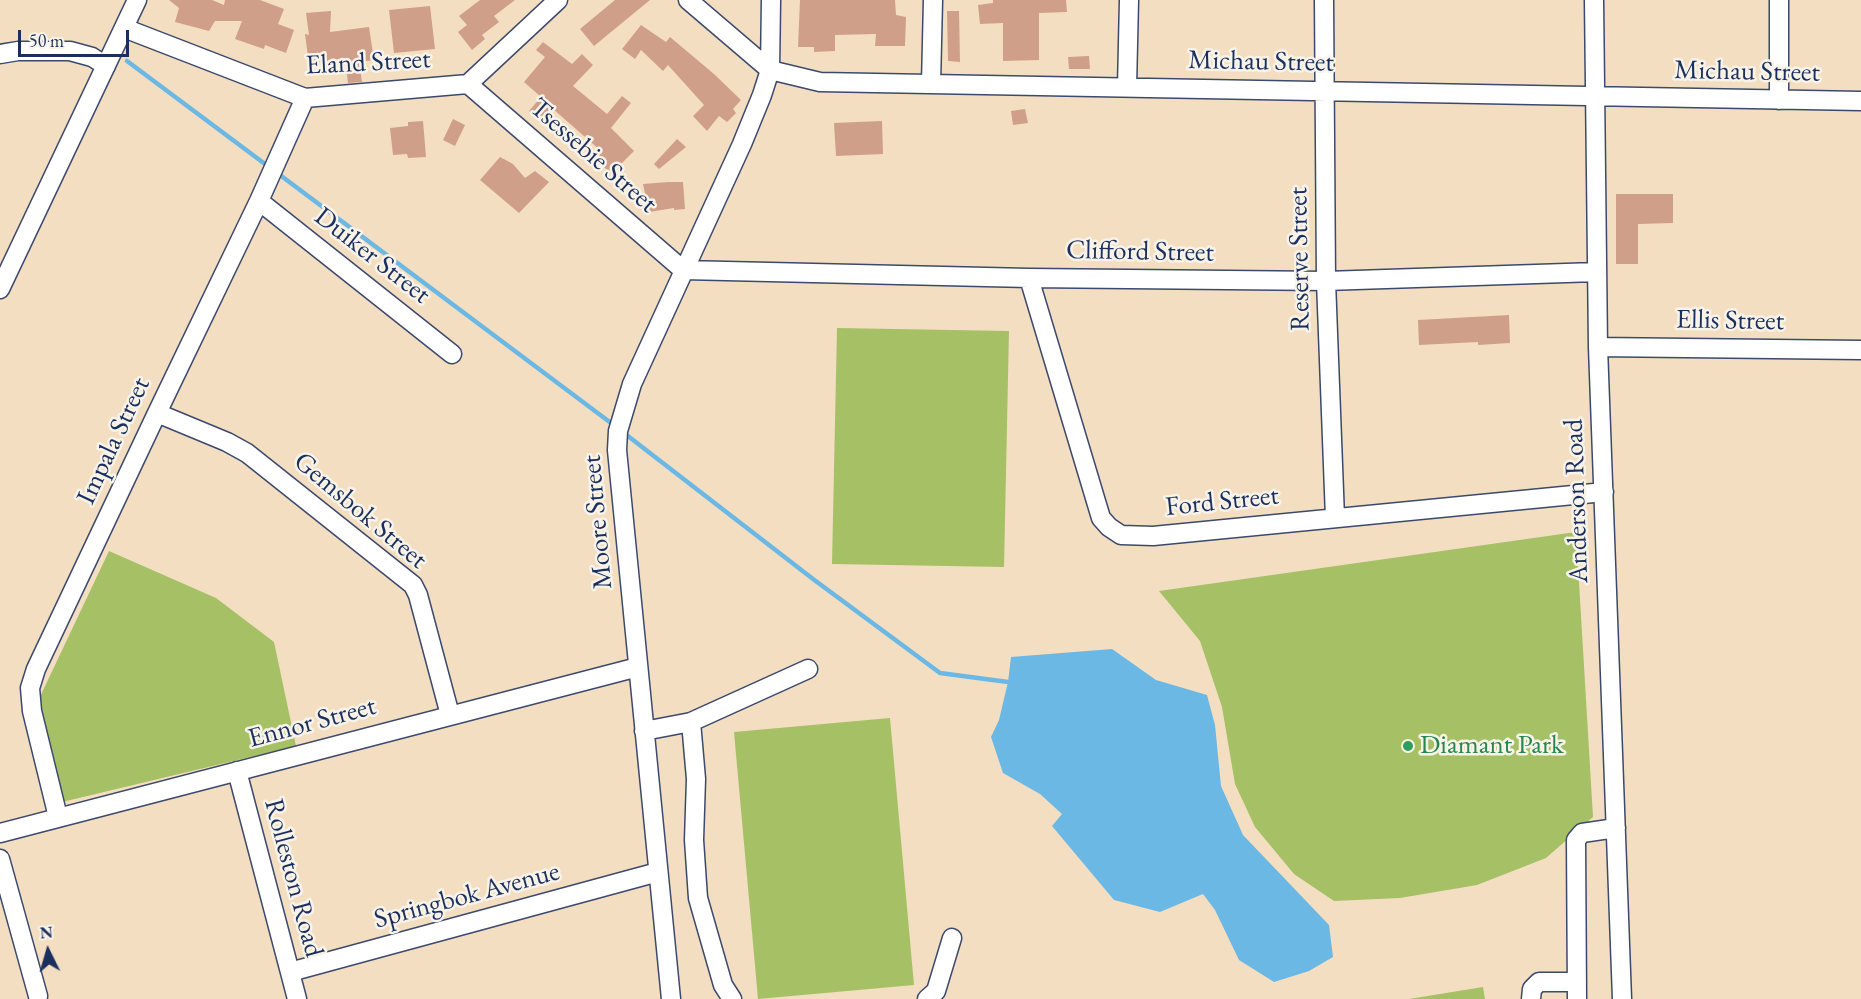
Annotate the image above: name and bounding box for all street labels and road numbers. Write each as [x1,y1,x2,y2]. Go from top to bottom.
street label: Eland Street [305,44,431,82]
street label: Michau Street [1188,45,1334,79]
street label: Michau Street [1674,55,1820,89]
street label: Tsessebie Street [523,92,663,220]
street label: Reserve Street [1283,187,1317,331]
street label: Duiker Street [308,201,436,311]
street label: Clifford Street [1066,235,1214,269]
street label: Ellis Street [1676,304,1784,338]
street label: Impala Street [70,372,158,510]
street label: Anderson Road [1558,418,1596,584]
street label: Gemsbok Street [287,446,433,576]
street label: Moore Street [576,453,620,591]
street label: Ford Street [1164,480,1280,524]
street label: Ennor Street [245,690,379,756]
street label: Rolleston Road [256,795,330,961]
street label: Springbok Avenue [371,856,563,936]

